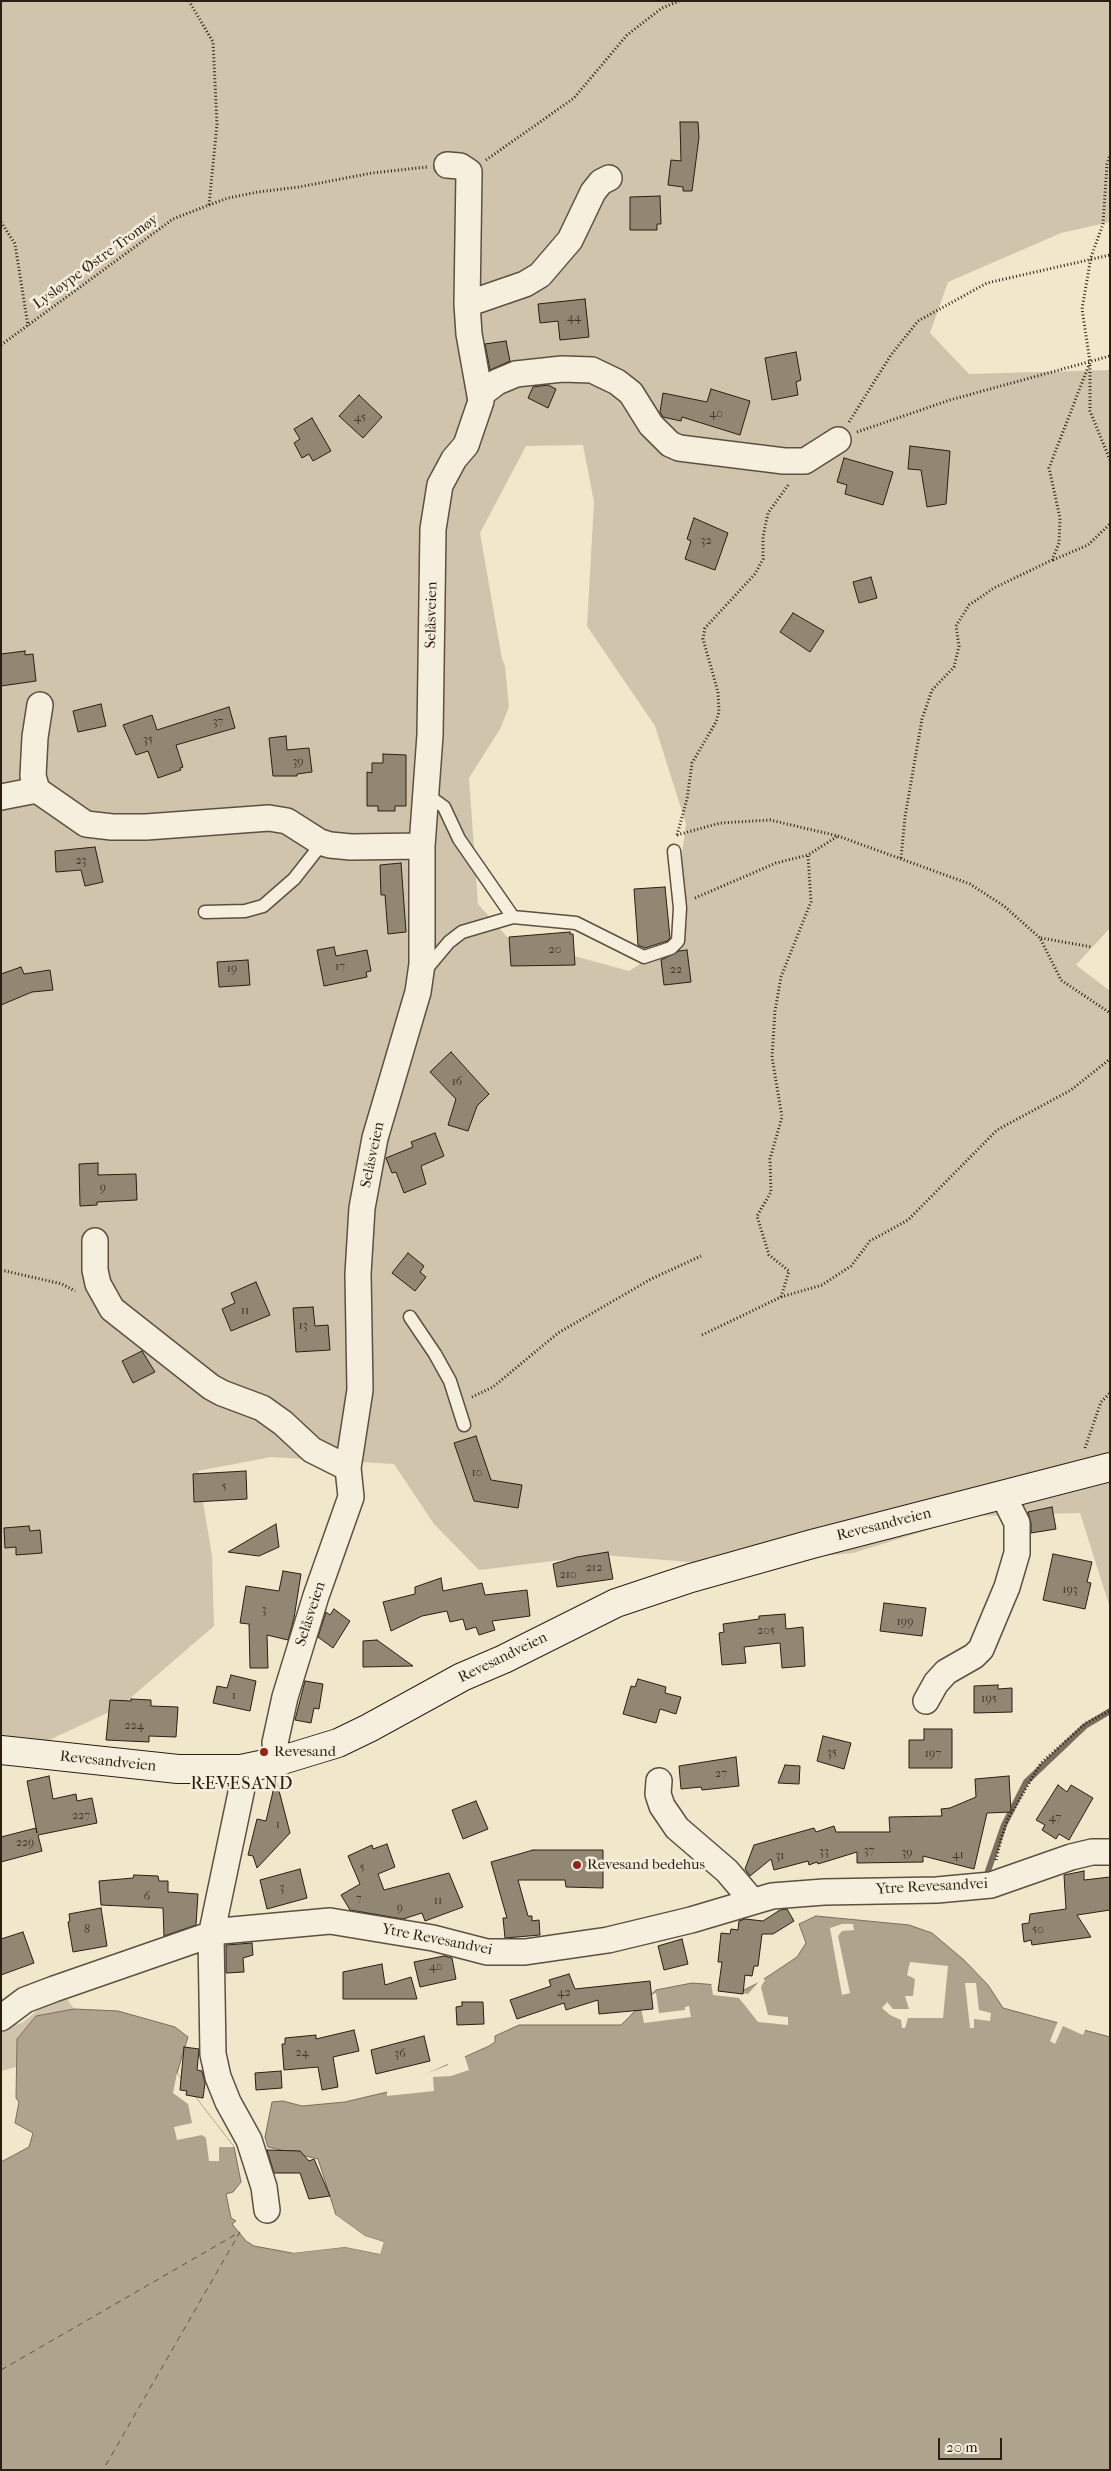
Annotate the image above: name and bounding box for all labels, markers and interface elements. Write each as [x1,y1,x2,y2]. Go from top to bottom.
street label: Lysløype Østre Tromøy [30,211,162,313]
house number: 44 [567,311,581,325]
house number: 40 [709,407,723,421]
house number: 45 [354,411,366,425]
house number: 32 [700,534,712,548]
street label: Selåsveien [422,581,442,649]
house number: 37 [213,715,223,729]
house number: 35 [143,733,153,747]
house number: 39 [292,755,304,769]
house number: 23 [75,854,87,868]
house number: 20 [549,943,561,957]
house number: 17 [335,960,345,974]
house number: 19 [227,962,237,976]
house number: 22 [670,963,682,977]
house number: 16 [452,1075,462,1089]
street label: Selåsveien [357,1120,389,1190]
house number: 9 [100,1181,106,1195]
house number: 11 [241,1304,249,1318]
house number: 13 [298,1319,308,1333]
house number: 10 [472,1466,482,1480]
house number: 5 [221,1480,227,1494]
street label: Revesandveien [835,1505,933,1545]
house number: 212 [586,1561,602,1575]
house number: 210 [559,1568,577,1582]
street label: Selåsveien [292,1579,330,1649]
house number: 193 [1062,1583,1078,1597]
house number: 3 [262,1603,266,1617]
house number: 199 [897,1615,913,1629]
house number: 205 [757,1624,775,1638]
street label: Revesandveien [456,1629,550,1687]
house number: 1 [232,1689,236,1703]
house number: 195 [981,1692,997,1706]
house number: 224 [124,1719,144,1733]
place label: Revesand [274,1743,336,1761]
marker: Revesand [258,1746,270,1758]
house number: 35 [827,1746,837,1760]
house number: 197 [925,1747,941,1761]
street label: Revesandveien [59,1748,157,1776]
house number: 27 [715,1767,727,1781]
district label: REVESAND [189,1774,295,1796]
house number: 227 [72,1809,90,1823]
house number: 47 [1049,1811,1061,1825]
house number: 1 [276,1818,280,1832]
house number: 229 [16,1836,34,1850]
house number: 37 [864,1844,874,1858]
house number: 33 [819,1845,829,1859]
house number: 39 [901,1846,913,1860]
house number: 41 [952,1848,964,1862]
house number: 31 [775,1849,785,1863]
place label: Revesand bedehus [587,1856,705,1874]
marker: Revesand bedehus [571,1859,583,1871]
house number: 5 [359,1861,365,1875]
street label: Ytre Revesandvei [876,1875,988,1899]
house number: 3 [280,1881,284,1895]
house number: 6 [144,1890,150,1904]
house number: 7 [356,1892,362,1906]
house number: 11 [434,1894,442,1908]
house number: 9 [397,1901,403,1915]
street label: Ytre Revesandvei [380,1920,494,1960]
house number: 8 [84,1923,90,1937]
house number: 50 [1032,1923,1044,1937]
house number: 40 [429,1960,443,1974]
house number: 42 [557,1986,571,2000]
house number: 24 [295,2046,309,2060]
house number: 36 [394,2047,406,2061]
scale bar [941,2428,1005,2460]
text: 20 m [946,2438,978,2456]

